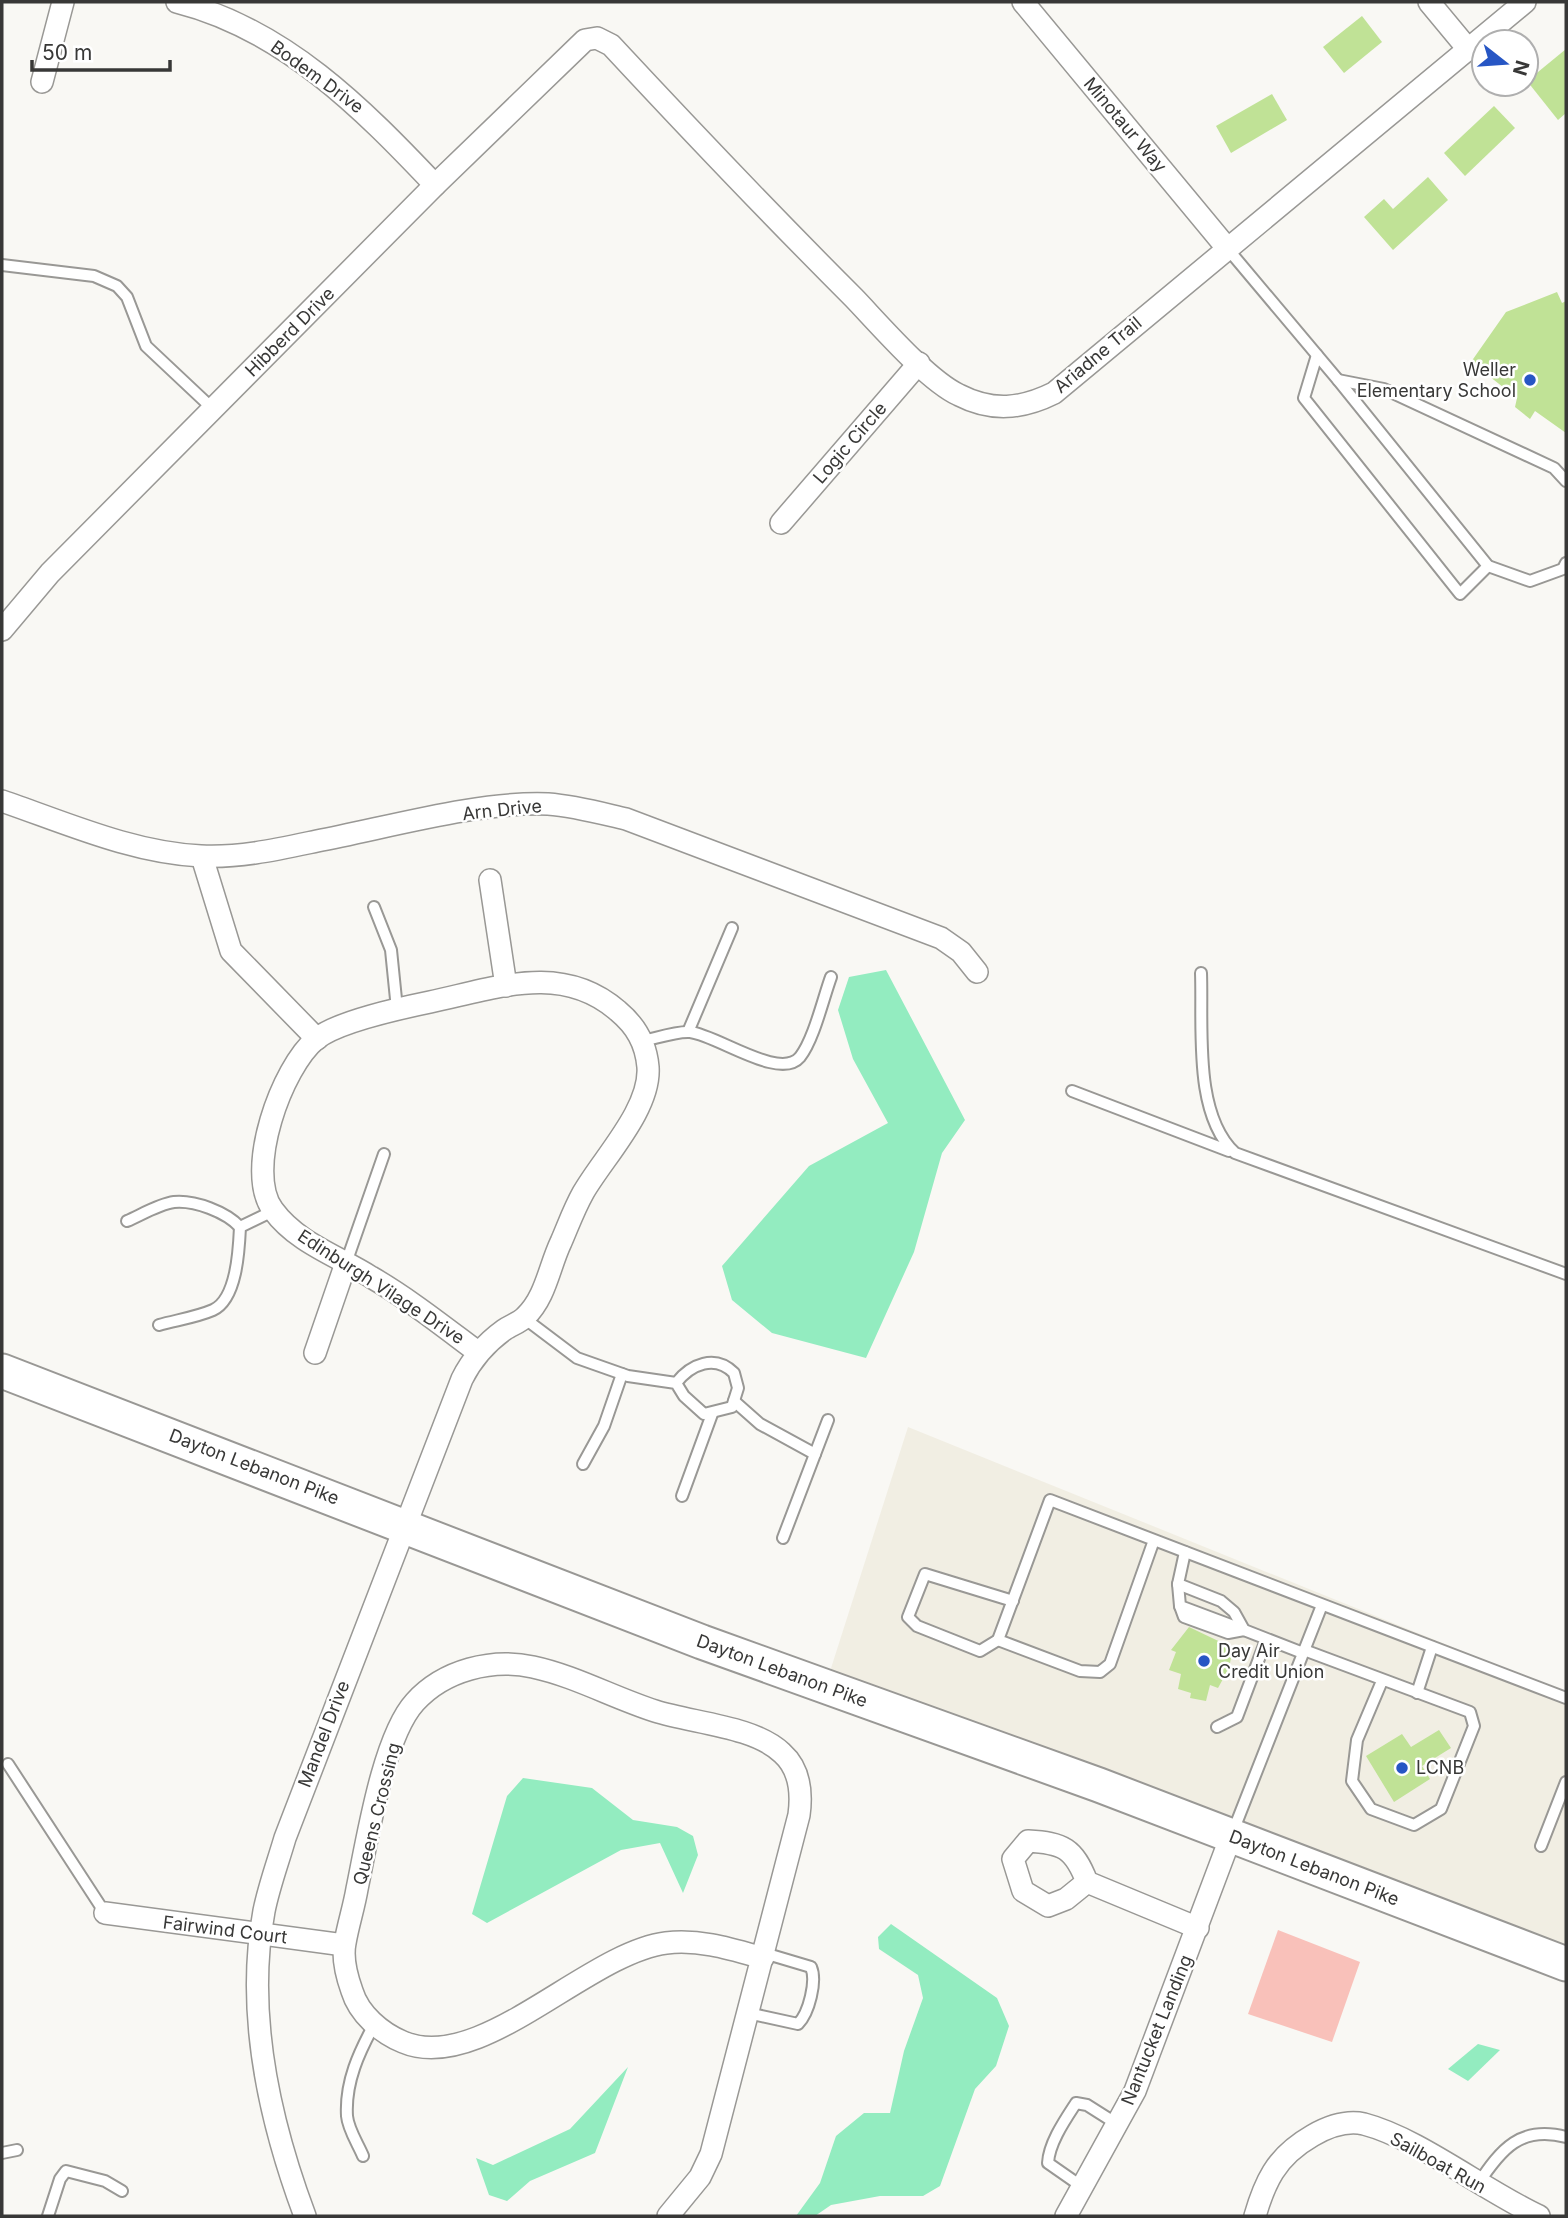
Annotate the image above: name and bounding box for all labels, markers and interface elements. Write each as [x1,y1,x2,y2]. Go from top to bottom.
scale bar [32,28,170,72]
north arrow [1470,28,1540,98]
street label: Bodem Drive [267,36,368,117]
text: 50 m [42,40,92,65]
text: N [1508,58,1534,78]
street label: Minotaur Way [1080,73,1171,176]
street label: Hibberd Drive [241,283,339,381]
street label: Ariadne Trail [1050,312,1146,397]
place label: Weller Elementary School [1357,359,1516,401]
marker: Weller Elementary School [1522,372,1538,388]
street label: Logic Circle [809,398,891,488]
street label: Arn Drive [461,795,543,824]
street label: Edinburgh Vilage Drive [294,1225,468,1348]
street label: Dayton Lebanon Pike [166,1424,342,1509]
street label: Dayton Lebanon Pike [694,1630,870,1711]
place label: Day Air Credit Union [1218,1640,1324,1682]
marker: Day Air Credit Union [1196,1653,1212,1669]
street label: Mandel Drive [294,1677,354,1790]
street label: Queens Crossing [349,1740,404,1887]
place label: LCNB [1416,1757,1464,1778]
marker: LCNB [1394,1760,1410,1776]
street label: Dayton Lebanon Pike [1226,1825,1402,1910]
street label: Fairwind Court [162,1911,288,1948]
street label: Nantucket Landing [1117,1952,1196,2108]
street label: Sailboat Run [1387,2128,1490,2198]

